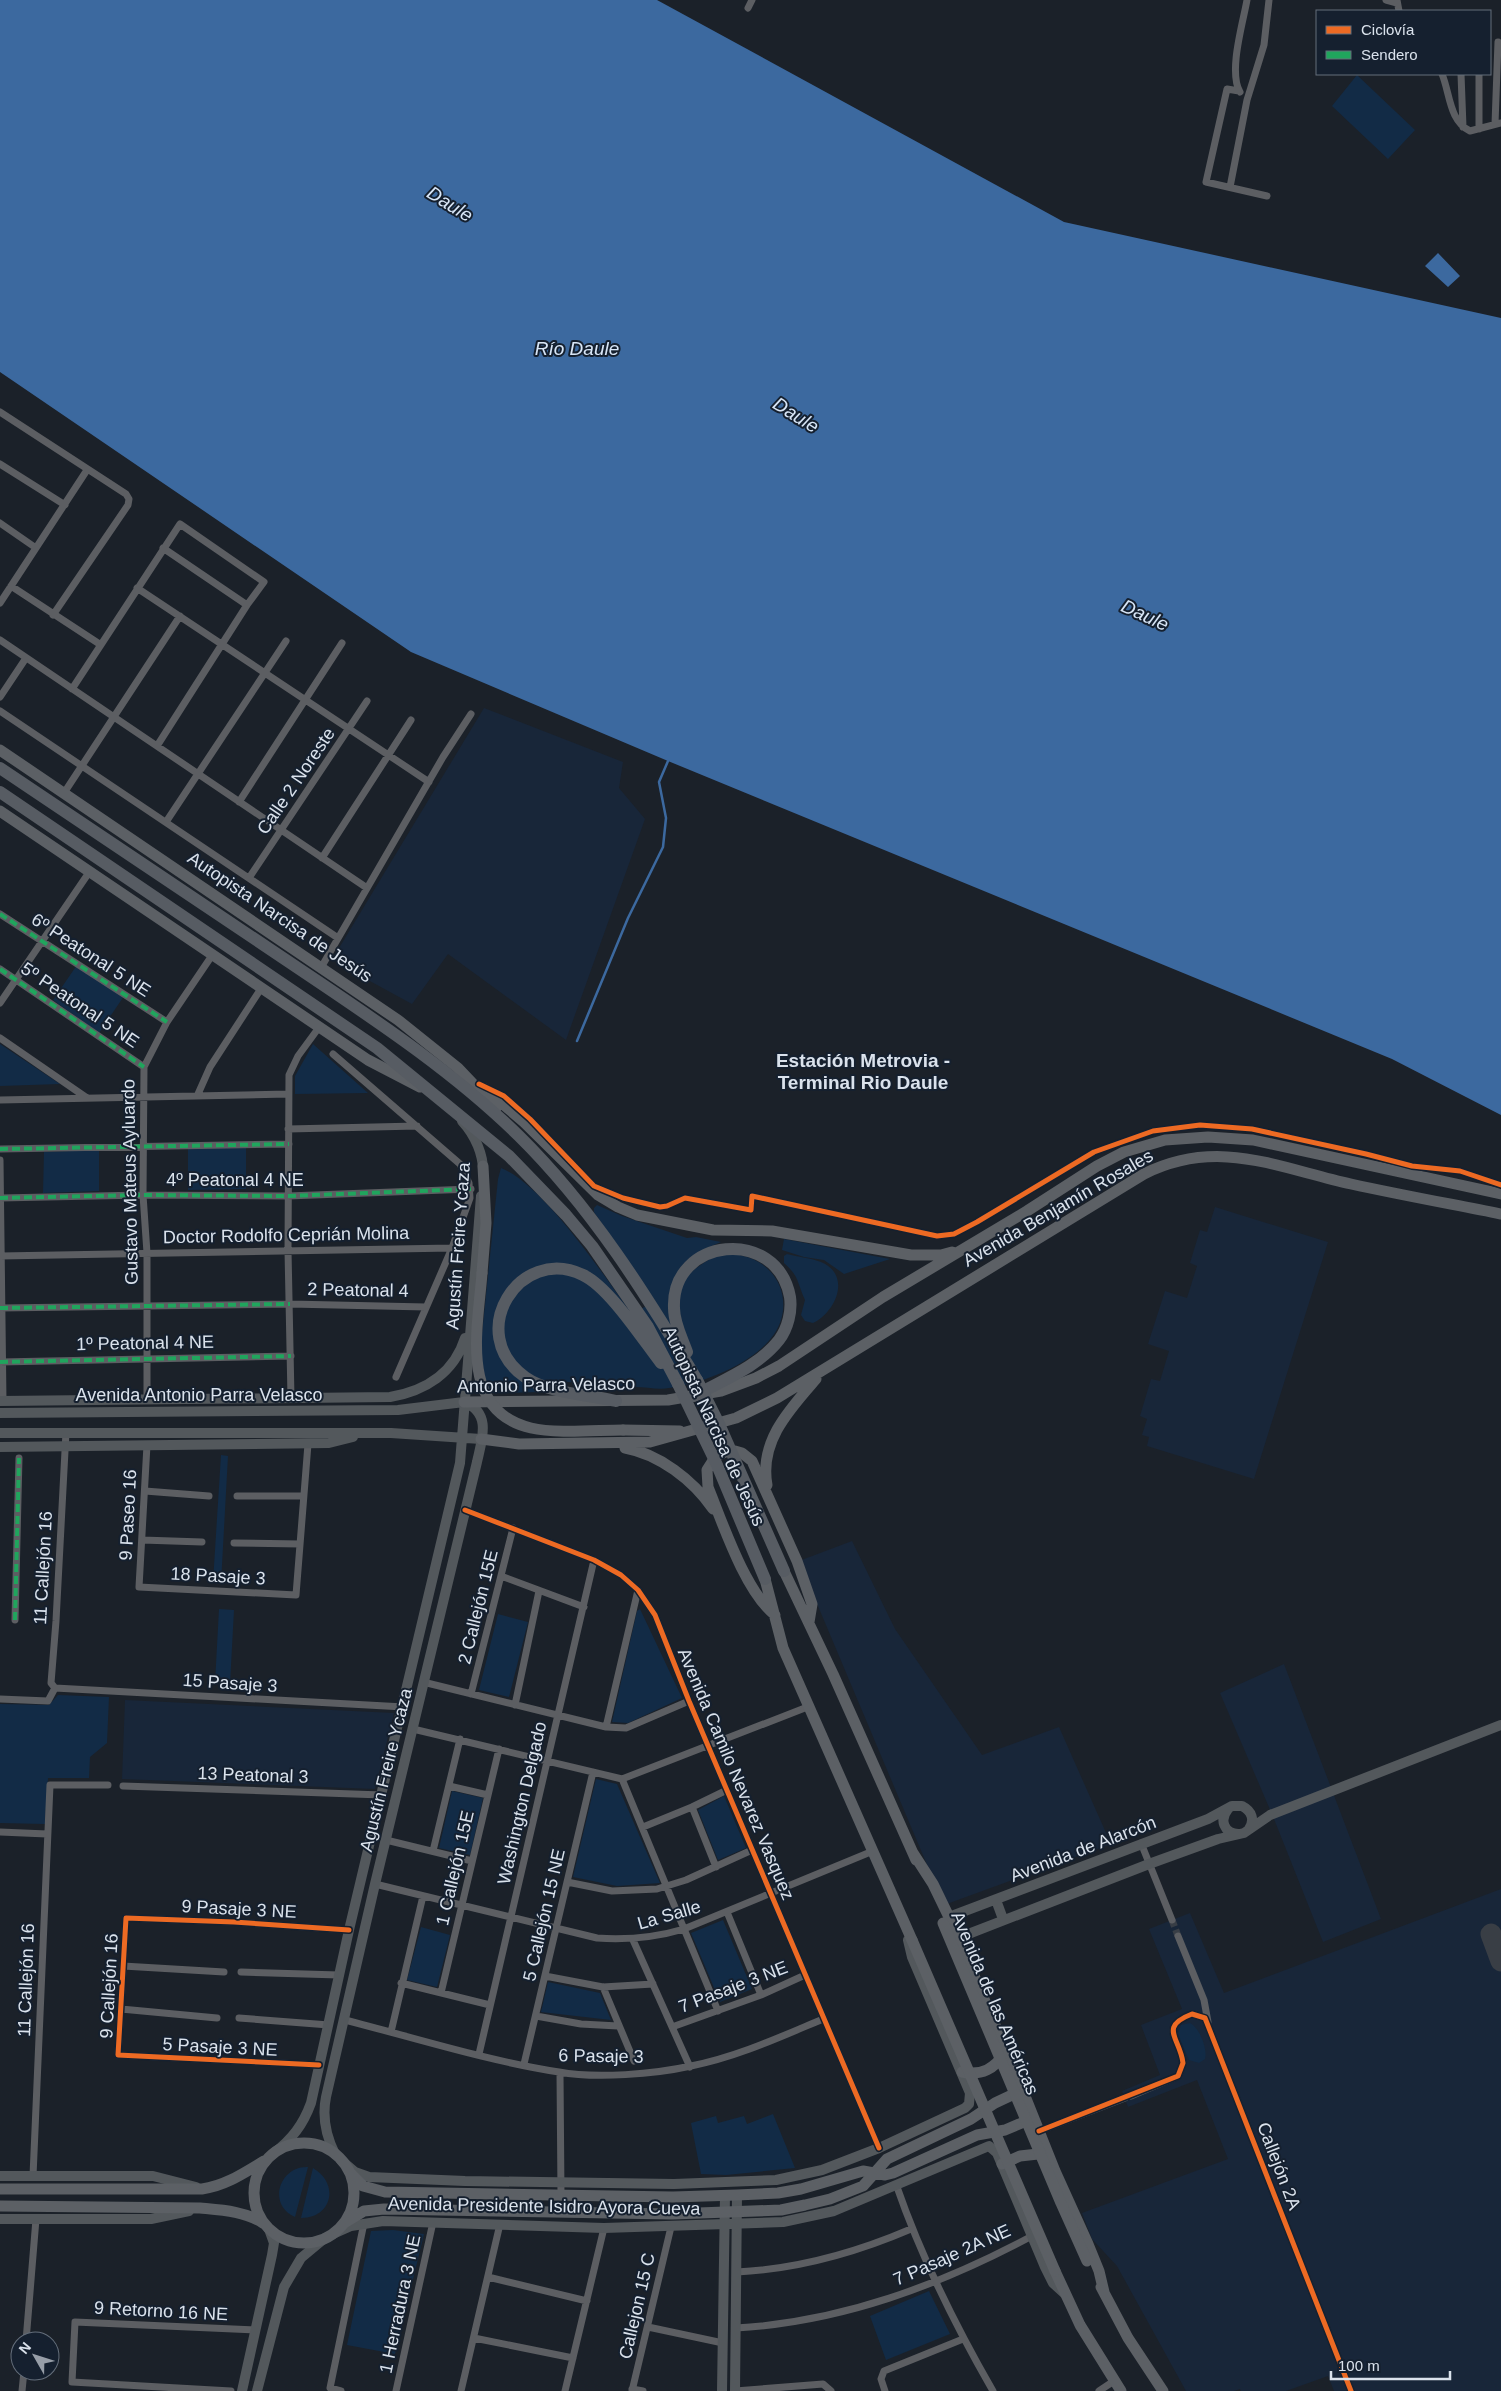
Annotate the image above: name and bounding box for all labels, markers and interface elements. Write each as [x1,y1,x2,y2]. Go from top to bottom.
legend [1316,10,1491,75]
text: Ciclovía [1361,21,1415,38]
text: Sendero [1361,46,1418,63]
water label: Daule [423,182,477,226]
water label: Río Daule [535,338,619,359]
water label: Daule [769,393,823,437]
water label: Daule [1118,595,1172,635]
street label: Calle 2 Noreste [253,724,339,838]
street label: Autopista Narcisa de Jesús [184,848,376,986]
street label: 6º Peatonal 5 NE [28,909,154,1001]
street label: 5º Peatonal 5 NE [17,958,143,1052]
district label: Estación Metrovia - Terminal Rio Daule [776,1050,950,1093]
street label: Gustavo Mateus Ayluardo [118,1079,142,1285]
street label: Avenida Benjamín Rosales [960,1145,1156,1271]
street label: Agustín Freire Ycaza [442,1161,474,1330]
street label: 4º Peatonal 4 NE [166,1170,304,1190]
street label: Doctor Rodolfo Ceprián Molina [163,1223,410,1247]
street label: 2 Peatonal 4 [307,1279,409,1301]
street label: Autopista Narcisa de Jesús [659,1323,769,1529]
street label: 1º Peatonal 4 NE [76,1332,214,1354]
street label: Antonio Parra Velasco [457,1373,635,1397]
street label: Avenida Antonio Parra Velasco [76,1385,322,1405]
street label: 9 Paseo 16 [116,1469,140,1561]
street label: 11 Callejón 16 [30,1511,56,1625]
street label: 2 Callejón 15E [454,1548,502,1666]
street label: 18 Pasaje 3 [170,1564,266,1588]
street label: Avenida Camilo Nevarez Vasquez [674,1645,798,1903]
street label: 15 Pasaje 3 [182,1670,278,1696]
street label: Agustín Freire Ycaza [356,1685,416,1854]
street label: Washington Delgado [494,1720,550,1886]
street label: 13 Peatonal 3 [197,1763,309,1787]
street label: 1 Callejón 15E [432,1809,478,1927]
street label: Avenida de Alarcón [1007,1812,1159,1886]
street label: 5 Callejón 15 NE [519,1847,569,1983]
street label: 9 Pasaje 3 NE [181,1896,297,1922]
street label: La Salle [635,1896,703,1934]
street label: Avenida de las Américas [947,1909,1043,2097]
street label: 11 Callejón 16 [14,1923,38,2037]
street label: 9 Callejón 16 [96,1933,122,2039]
street label: 7 Pasaje 3 NE [676,1957,790,2017]
street label: 5 Pasaje 3 NE [162,2034,278,2060]
street label: 6 Pasaje 3 [558,2045,644,2067]
street label: Callejón 2A [1253,2119,1305,2213]
street label: Avenida Presidente Isidro Ayora Cueva [388,2193,701,2219]
street label: 7 Pasaje 2A NE [890,2220,1014,2290]
street label: 1 Herradura 3 NE [376,2233,424,2375]
street label: Callejon 15 C [615,2251,659,2361]
street label: 9 Retorno 16 NE [94,2298,228,2324]
north arrow [10,2331,60,2381]
text: N [15,2339,34,2357]
scale bar [1331,2348,1450,2380]
text: 100 m [1338,2357,1380,2374]

